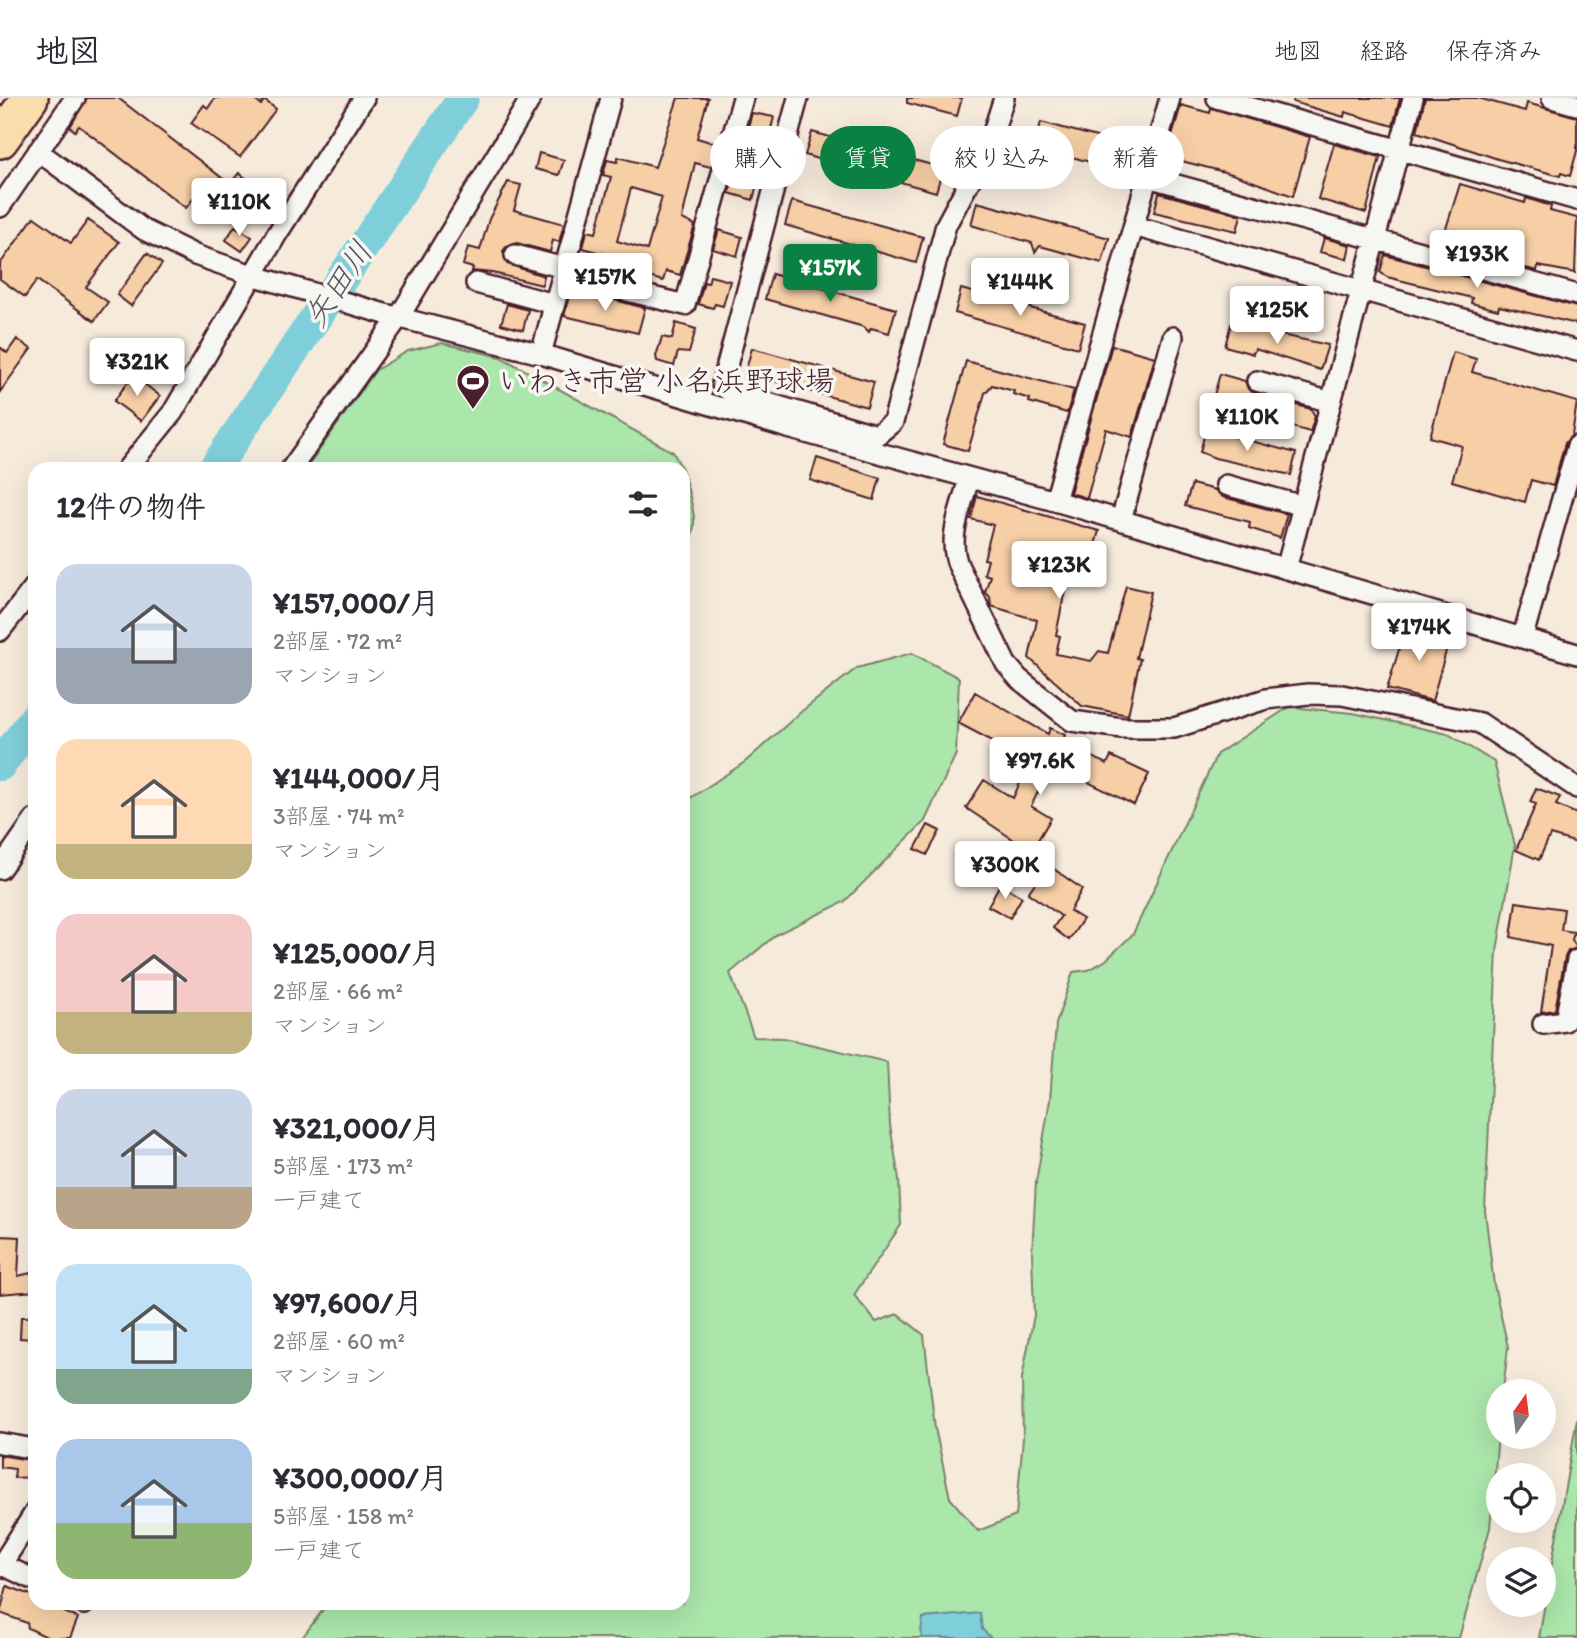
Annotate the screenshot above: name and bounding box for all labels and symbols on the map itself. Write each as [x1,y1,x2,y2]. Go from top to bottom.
pin: ¥110K [190,178,288,238]
pin: ¥193K [1428,230,1526,290]
water label: 矢田川 [295,234,381,334]
pin: ¥157K [781,244,879,304]
pin: ¥157K [556,254,654,313]
pin: ¥144K [971,258,1069,318]
pin: ¥125K [1228,286,1326,346]
pin: ¥321K [88,338,186,398]
sports icon: いわき市営 小名浜野球場 [454,362,492,411]
place label: いわき市営 小名浜野球場 [498,362,835,399]
pin: ¥110K [1198,394,1296,453]
pin: ¥123K [1010,542,1108,601]
pin: ¥174K [1370,603,1468,663]
pin: ¥97.6K [983,738,1097,797]
pin: ¥300K [956,842,1054,901]
north arrow [1486,1379,1556,1449]

